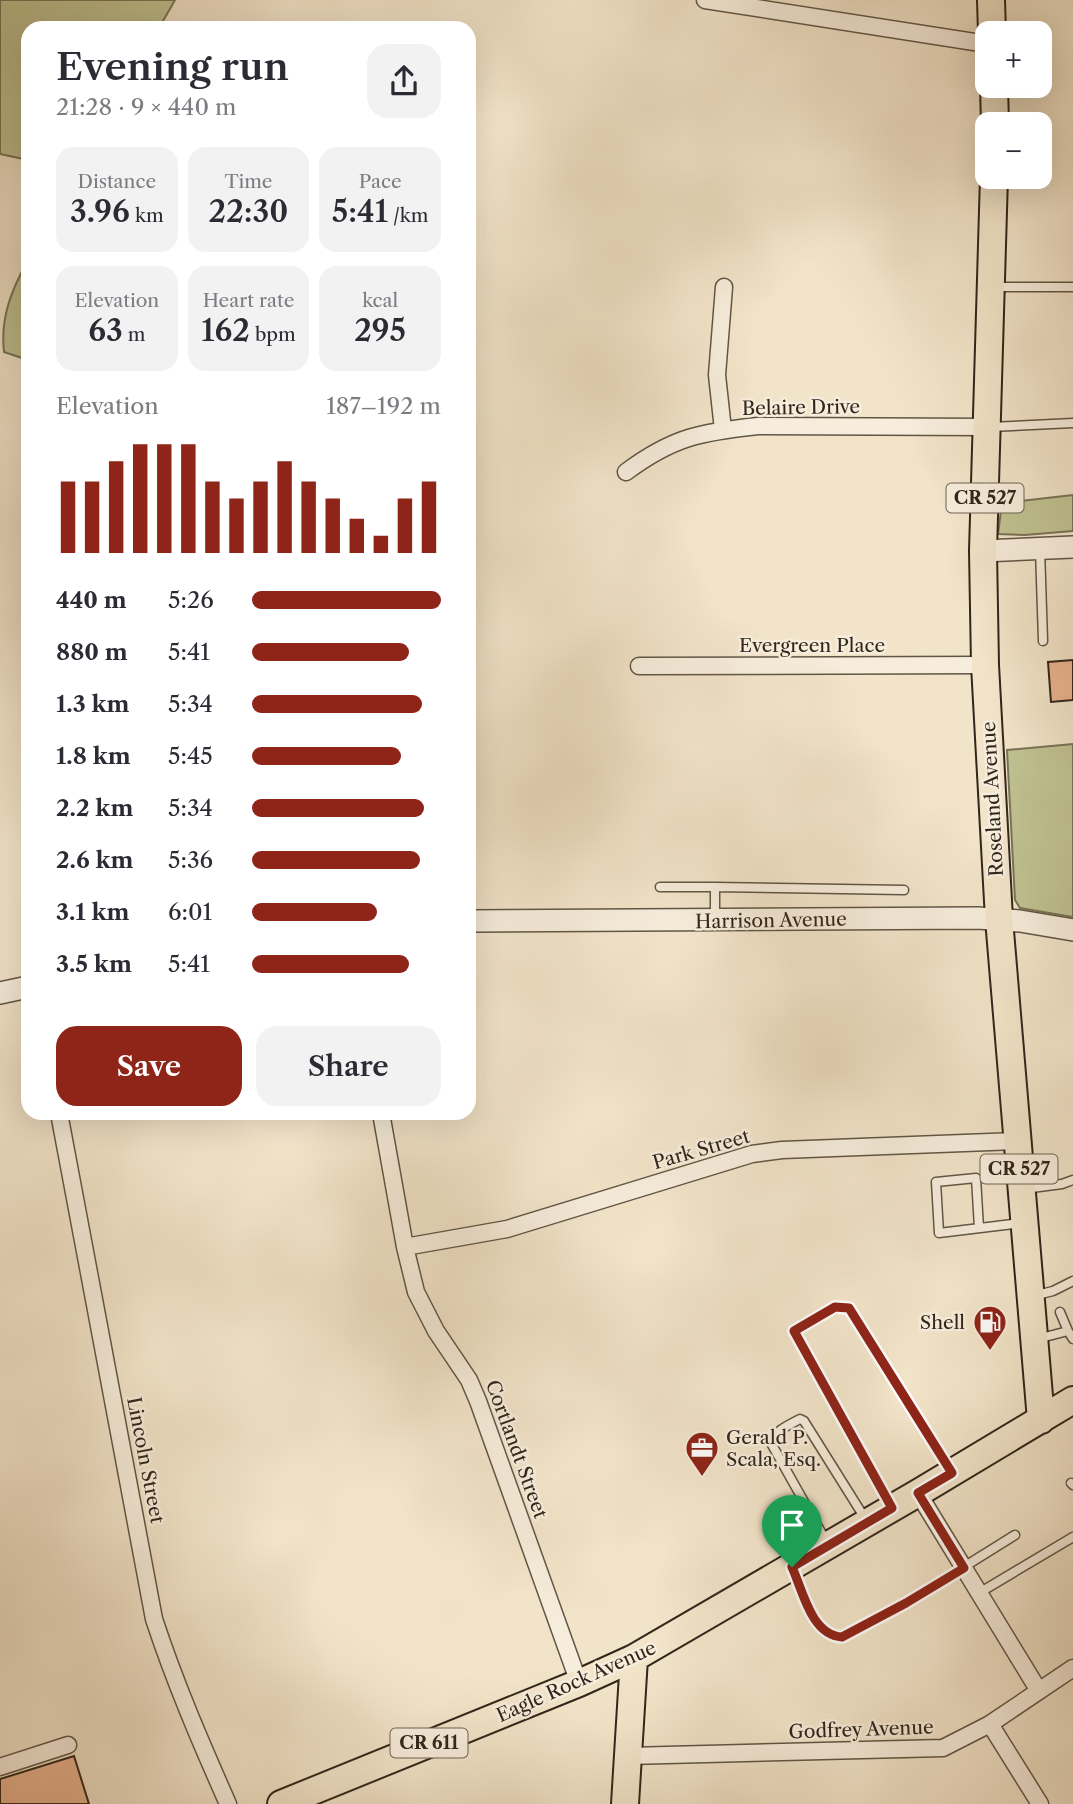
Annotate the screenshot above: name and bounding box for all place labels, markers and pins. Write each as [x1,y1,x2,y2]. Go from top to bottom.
fuel station icon: Shell [971,1303,1009,1352]
place label: Shell [920,1311,965,1334]
place label: Gerald P. Scala, Esq. [726,1426,821,1471]
office icon: Gerald P. Scala, Esq. [683,1429,721,1478]
pin [762,1495,822,1567]

